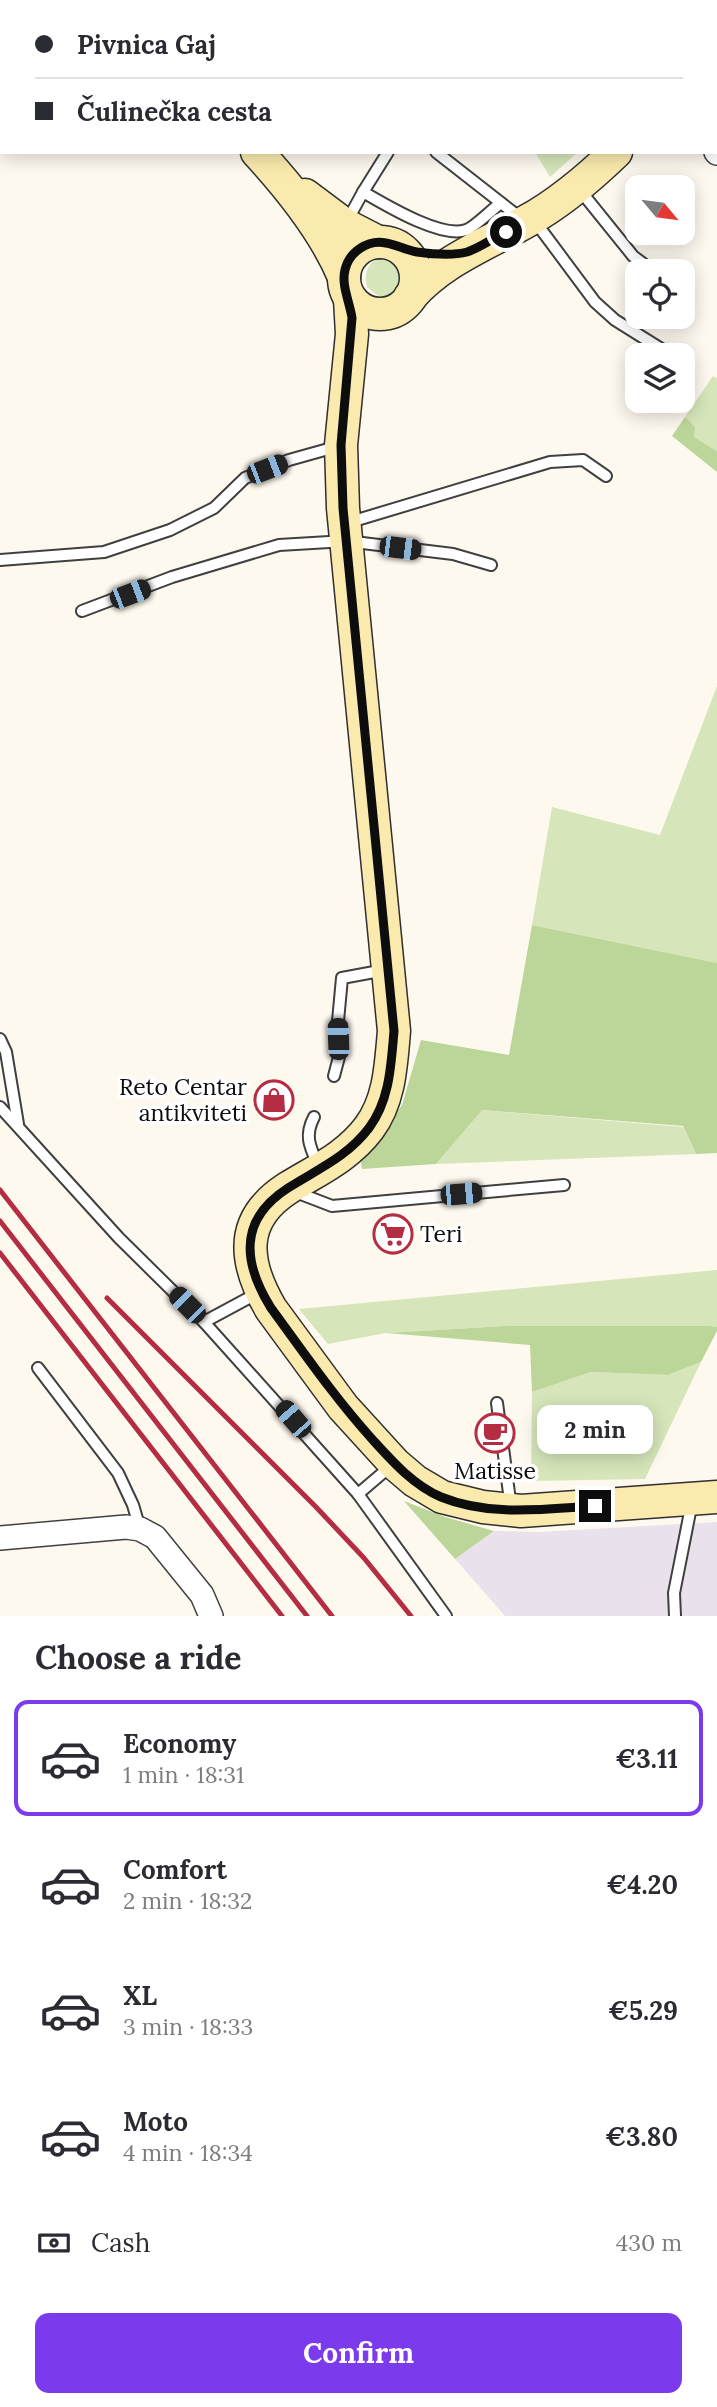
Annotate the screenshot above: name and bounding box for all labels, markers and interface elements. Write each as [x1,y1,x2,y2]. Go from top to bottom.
text: Pivnica Gaj [77,28,216,61]
text: Čulinečka cesta [77,95,272,128]
north arrow [625,175,695,245]
map controls [625,175,695,413]
route start [490,216,522,248]
button: locate [625,259,695,329]
button: layers [625,343,695,413]
car [244,452,291,486]
car [378,535,423,561]
car [107,577,154,611]
car [327,1018,350,1060]
place label: Reto Centar antikviteti [119,1072,247,1127]
shop icon: Reto Centar antikviteti [253,1079,295,1121]
car [440,1182,483,1206]
supermarket icon: Teri [372,1213,414,1255]
place label: Teri [420,1219,462,1248]
car [165,1283,210,1327]
car [272,1396,315,1442]
callout: 2 min [537,1404,653,1454]
cafe icon: Matisse [474,1412,516,1454]
text: 2 min [564,1415,626,1444]
place label: Matisse [454,1456,536,1485]
route end [579,1490,611,1522]
text: Choose a ride [35,1637,242,1678]
icon: car [39,1727,102,1790]
text: Economy [123,1727,236,1760]
text: €3.11 [615,1742,678,1775]
text: 1 min · 18:31 [123,1760,245,1789]
icon: car [39,1853,102,1916]
text: Comfort [123,1853,227,1886]
text: €4.20 [606,1868,678,1901]
text: 2 min · 18:32 [123,1886,252,1915]
icon: car [39,1979,102,2042]
text: XL [123,1979,157,2012]
text: €5.29 [608,1994,678,2027]
text: 3 min · 18:33 [123,2012,253,2041]
icon: car [39,2105,102,2168]
text: Moto [123,2105,188,2138]
text: €3.80 [605,2120,678,2153]
text: 4 min · 18:34 [123,2138,253,2167]
icon: cash [35,2224,73,2262]
text: Cash [91,2226,150,2259]
text: 430 m [616,2228,682,2257]
button: Confirm [35,2313,682,2393]

